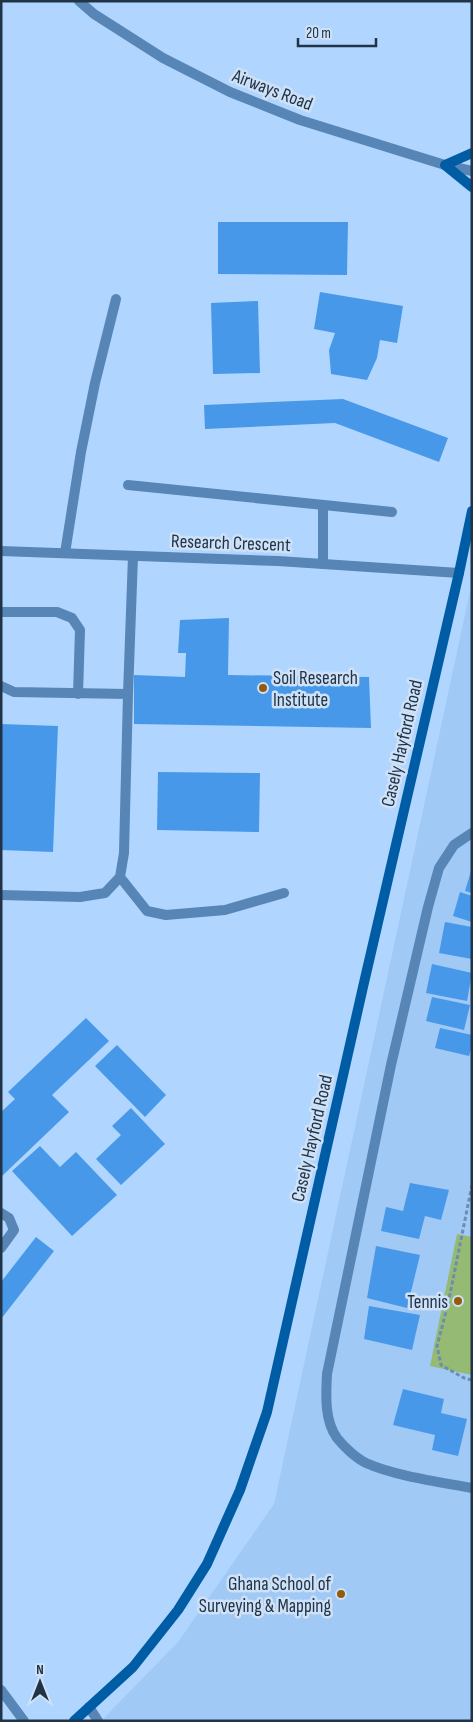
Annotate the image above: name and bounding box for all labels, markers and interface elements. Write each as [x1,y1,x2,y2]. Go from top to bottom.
scale bar [298,15,376,47]
text: 20 m [306,24,331,43]
street label: Airways Road [228,64,316,116]
street label: Research Crescent [171,530,291,557]
place label: Soil Research Institute [273,667,358,712]
street label: Casely Hayford Road [377,678,428,809]
marker: Soil Research Institute [257,682,269,694]
street label: Casely Hayford Road [287,1073,338,1204]
place label: Tennis [407,1291,448,1314]
marker: Tennis [452,1295,464,1307]
place label: Ghana School of Surveying & Mapping [199,1573,331,1618]
marker: Ghana School of Surveying & Mapping [335,1588,347,1600]
north arrow [15,1657,65,1707]
text: N [36,1661,44,1678]

